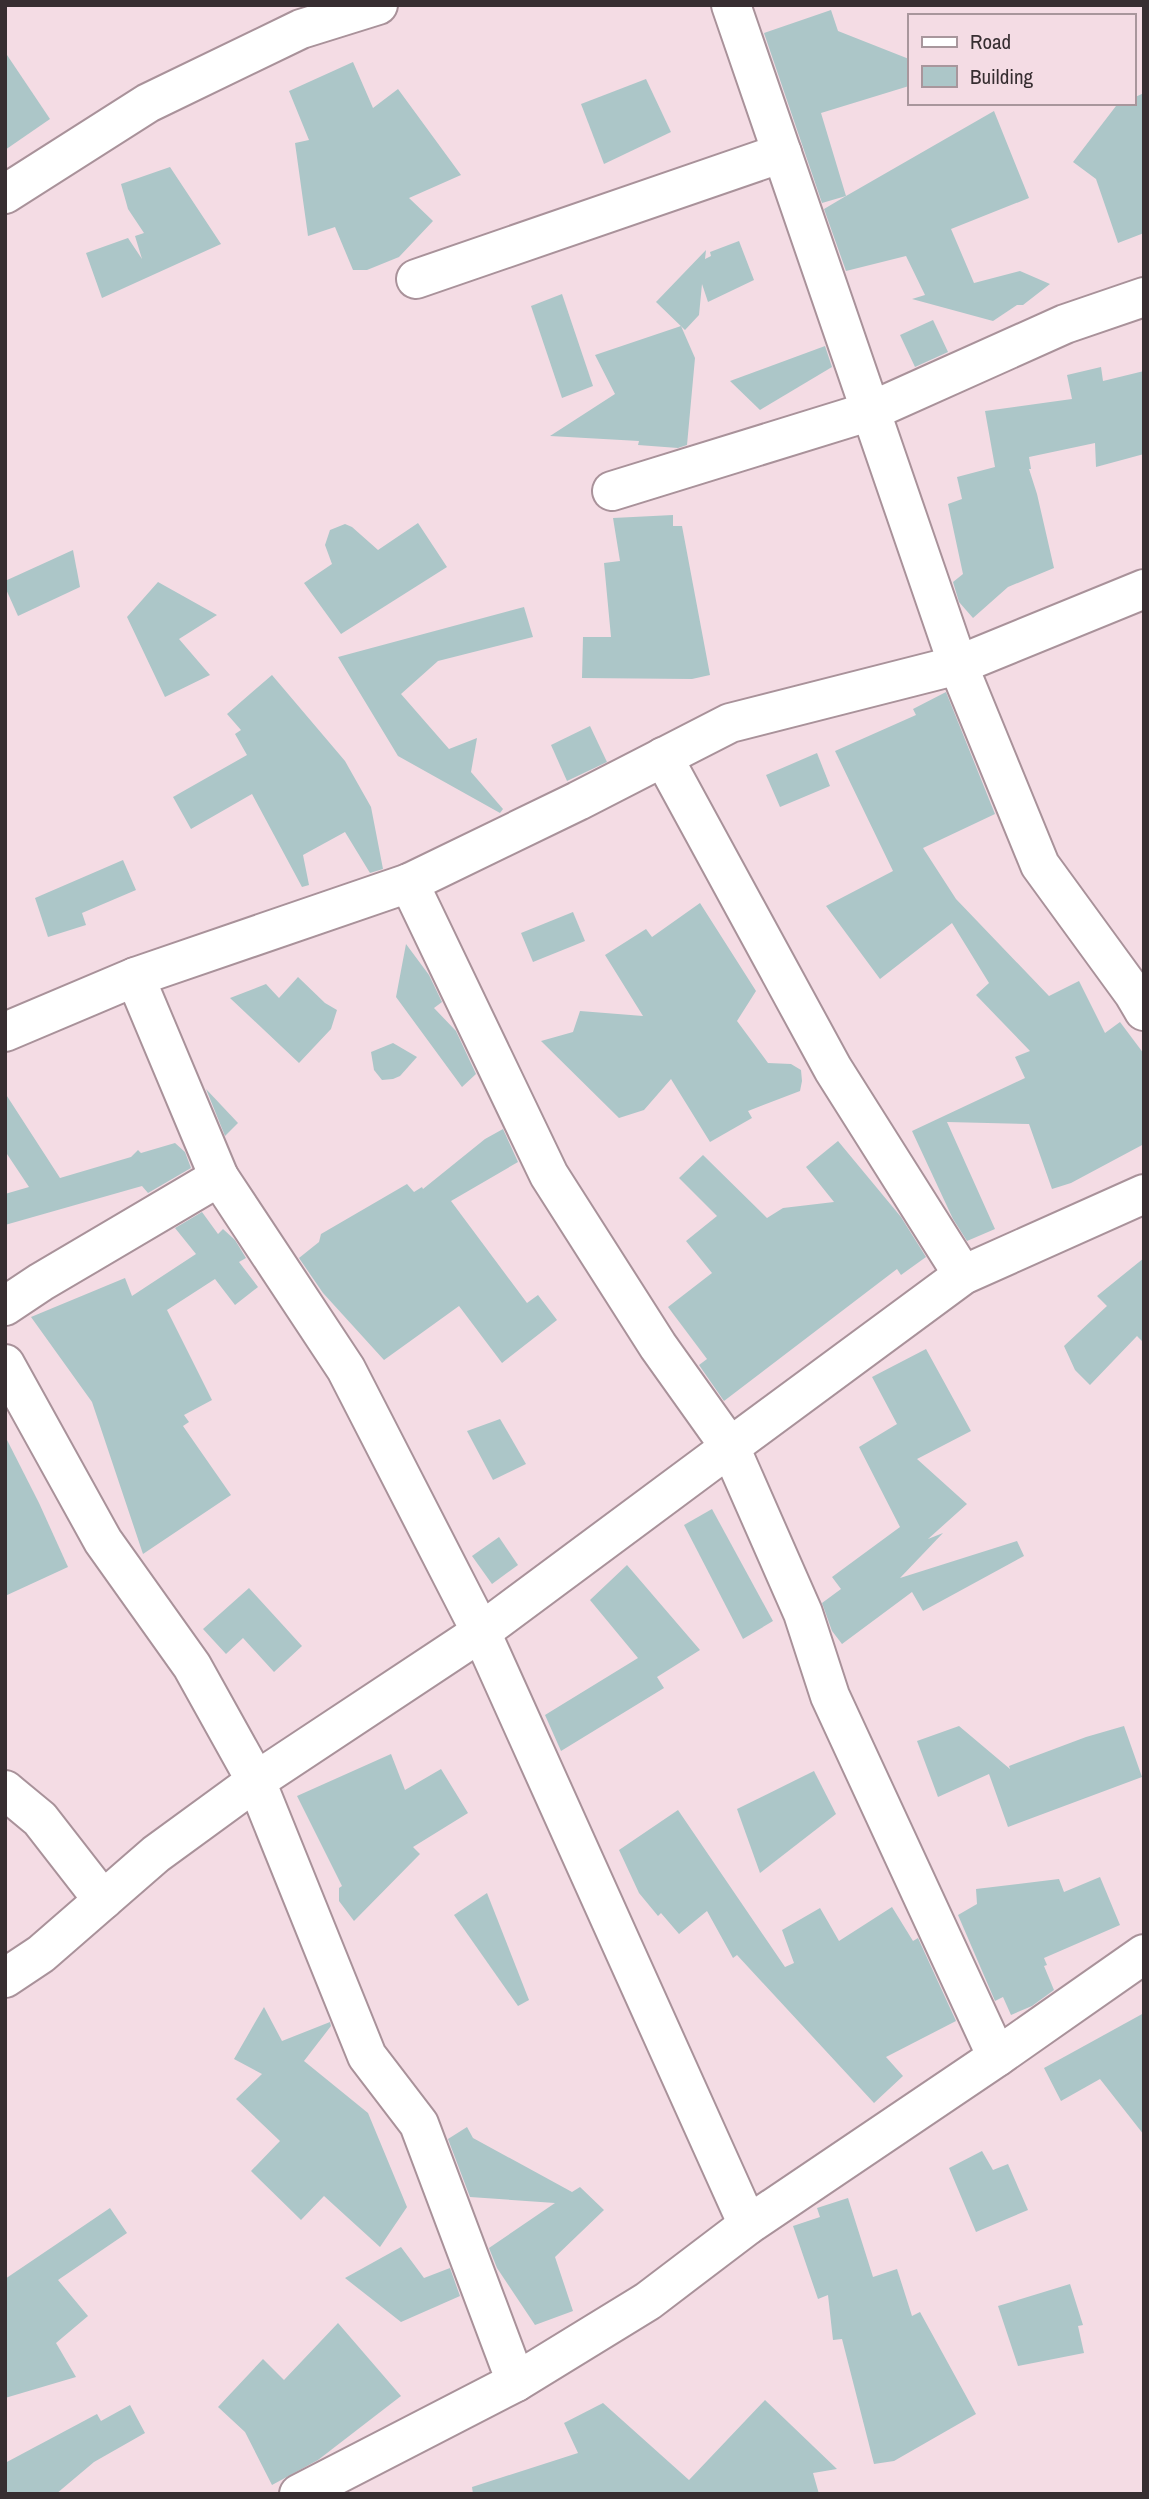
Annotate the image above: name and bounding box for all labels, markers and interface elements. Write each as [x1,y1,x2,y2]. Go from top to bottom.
legend [908,14,1135,105]
text: Road [970,27,1011,56]
text: Building [970,62,1034,91]

